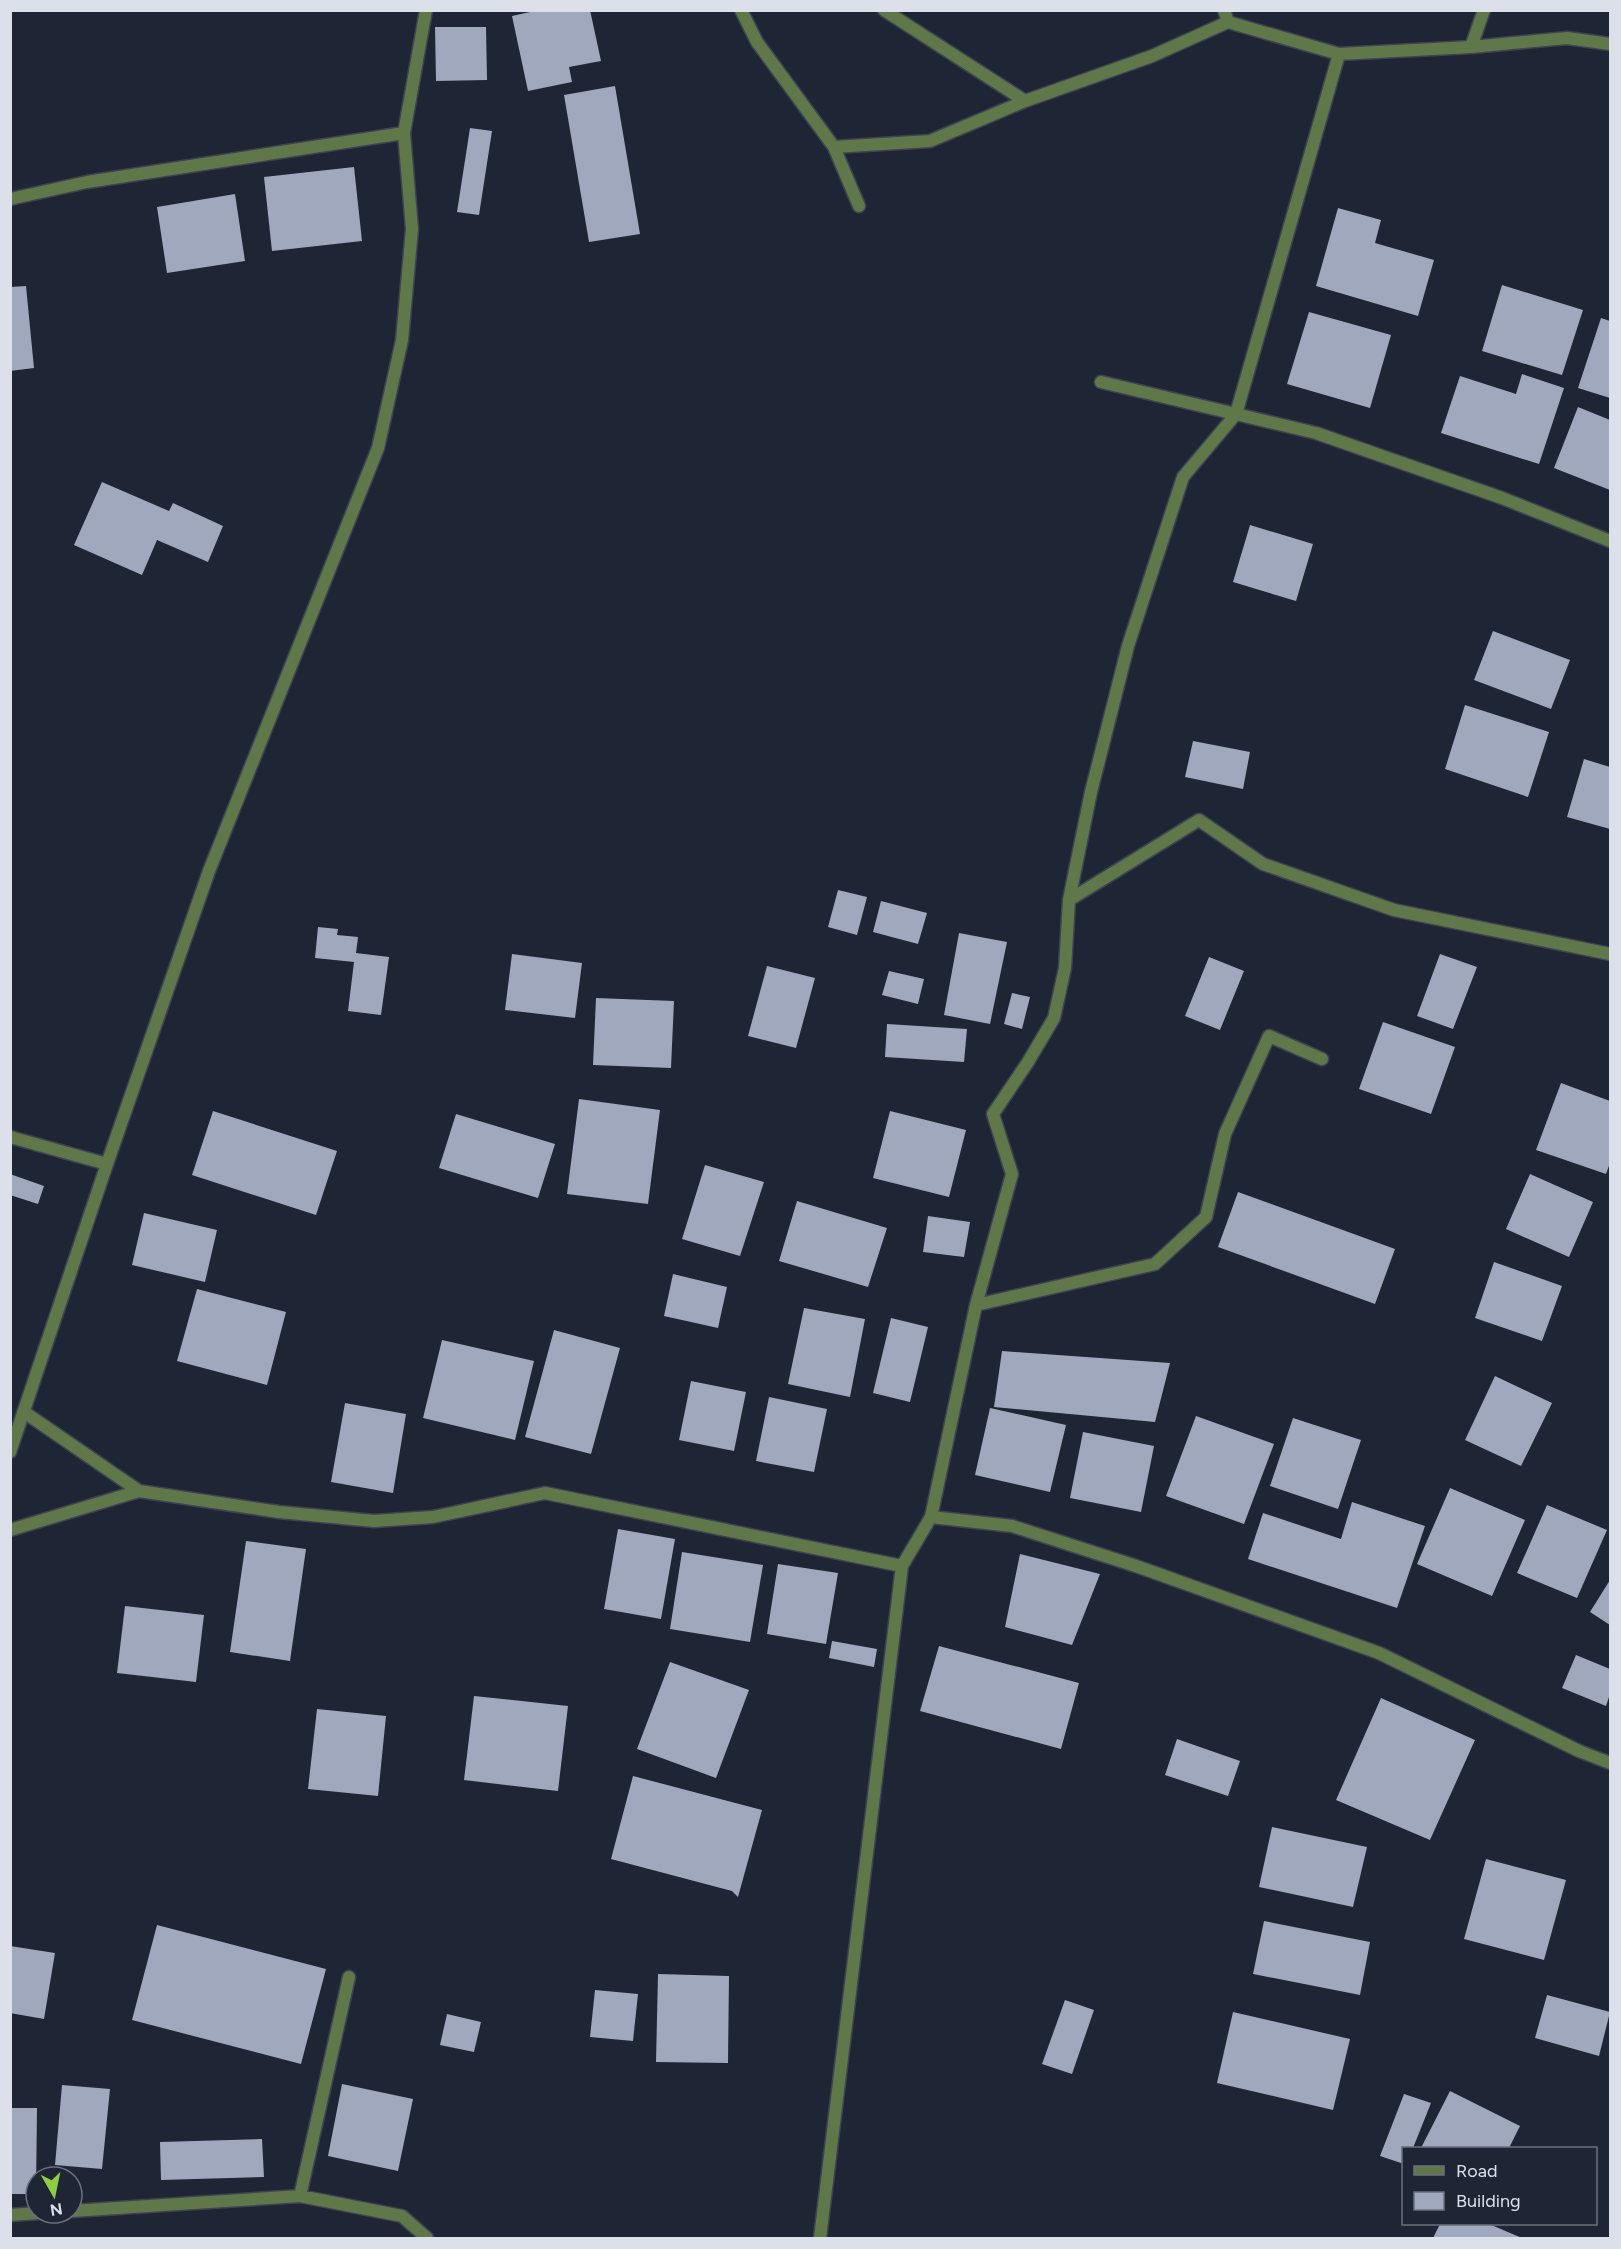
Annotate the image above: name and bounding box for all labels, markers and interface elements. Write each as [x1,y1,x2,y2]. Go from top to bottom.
legend [1402,2147,1597,2225]
text: Road [1456,2160,1497,2182]
north arrow [24,2165,84,2225]
text: Building [1456,2190,1521,2212]
text: N [49,2199,64,2220]

